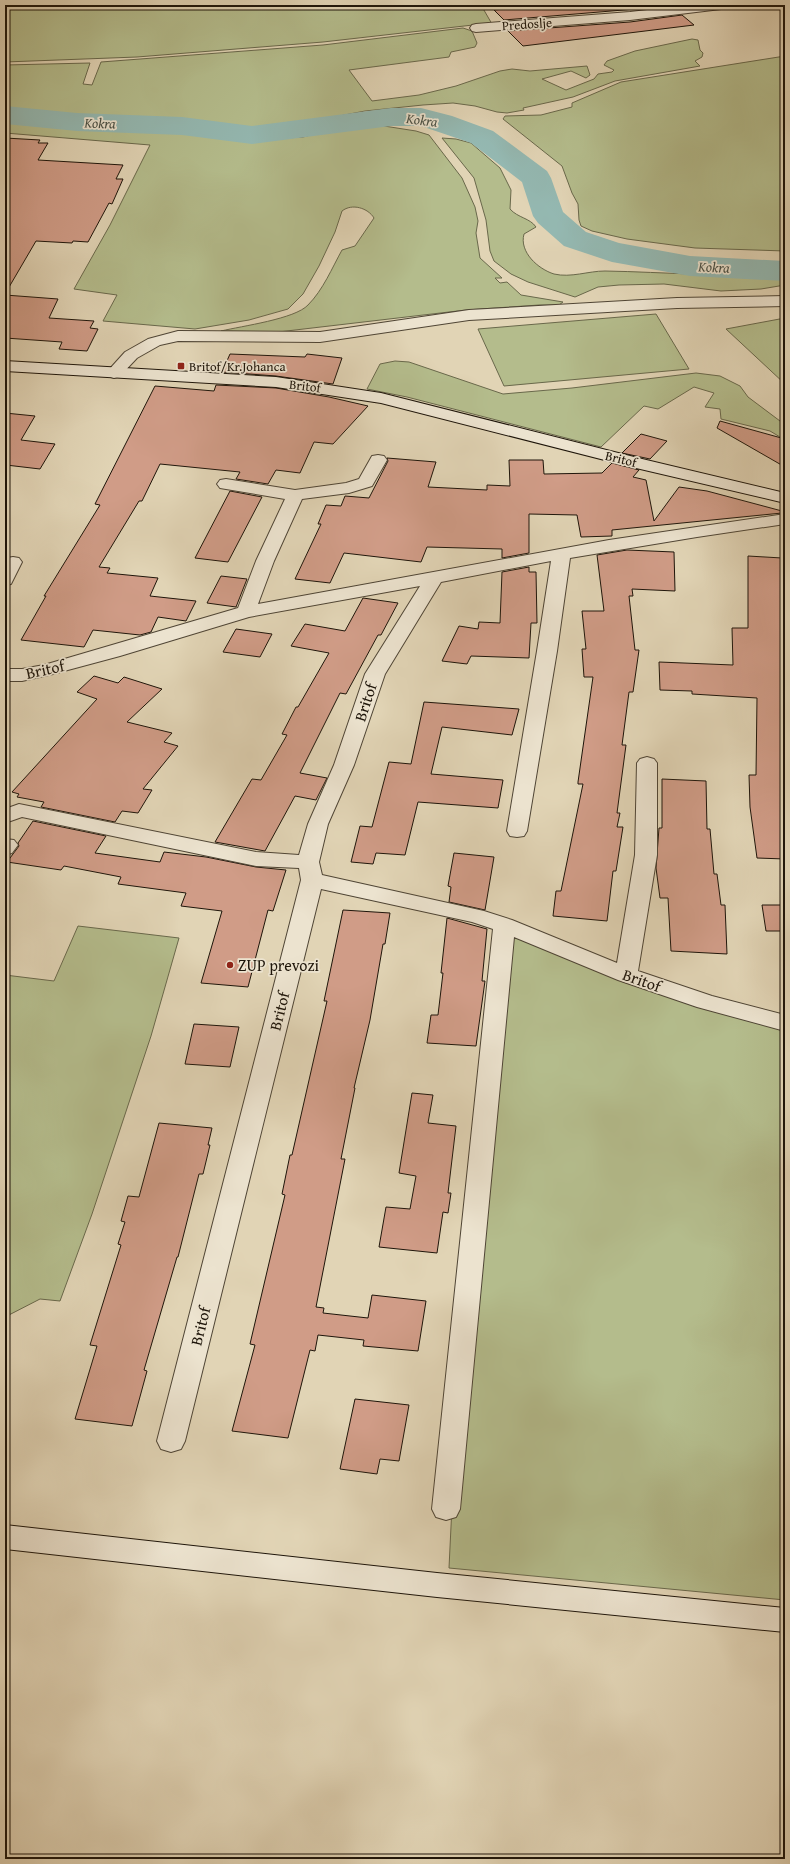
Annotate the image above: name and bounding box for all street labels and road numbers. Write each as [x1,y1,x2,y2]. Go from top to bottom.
street label: Predoslje [501,13,553,35]
street label: Britof [288,375,324,398]
street label: Britof [603,446,640,473]
street label: Britof [23,653,68,685]
street label: Britof [348,678,383,724]
street label: Britof [620,962,666,999]
street label: Britof [263,987,296,1033]
street label: Britof [184,1302,217,1348]

